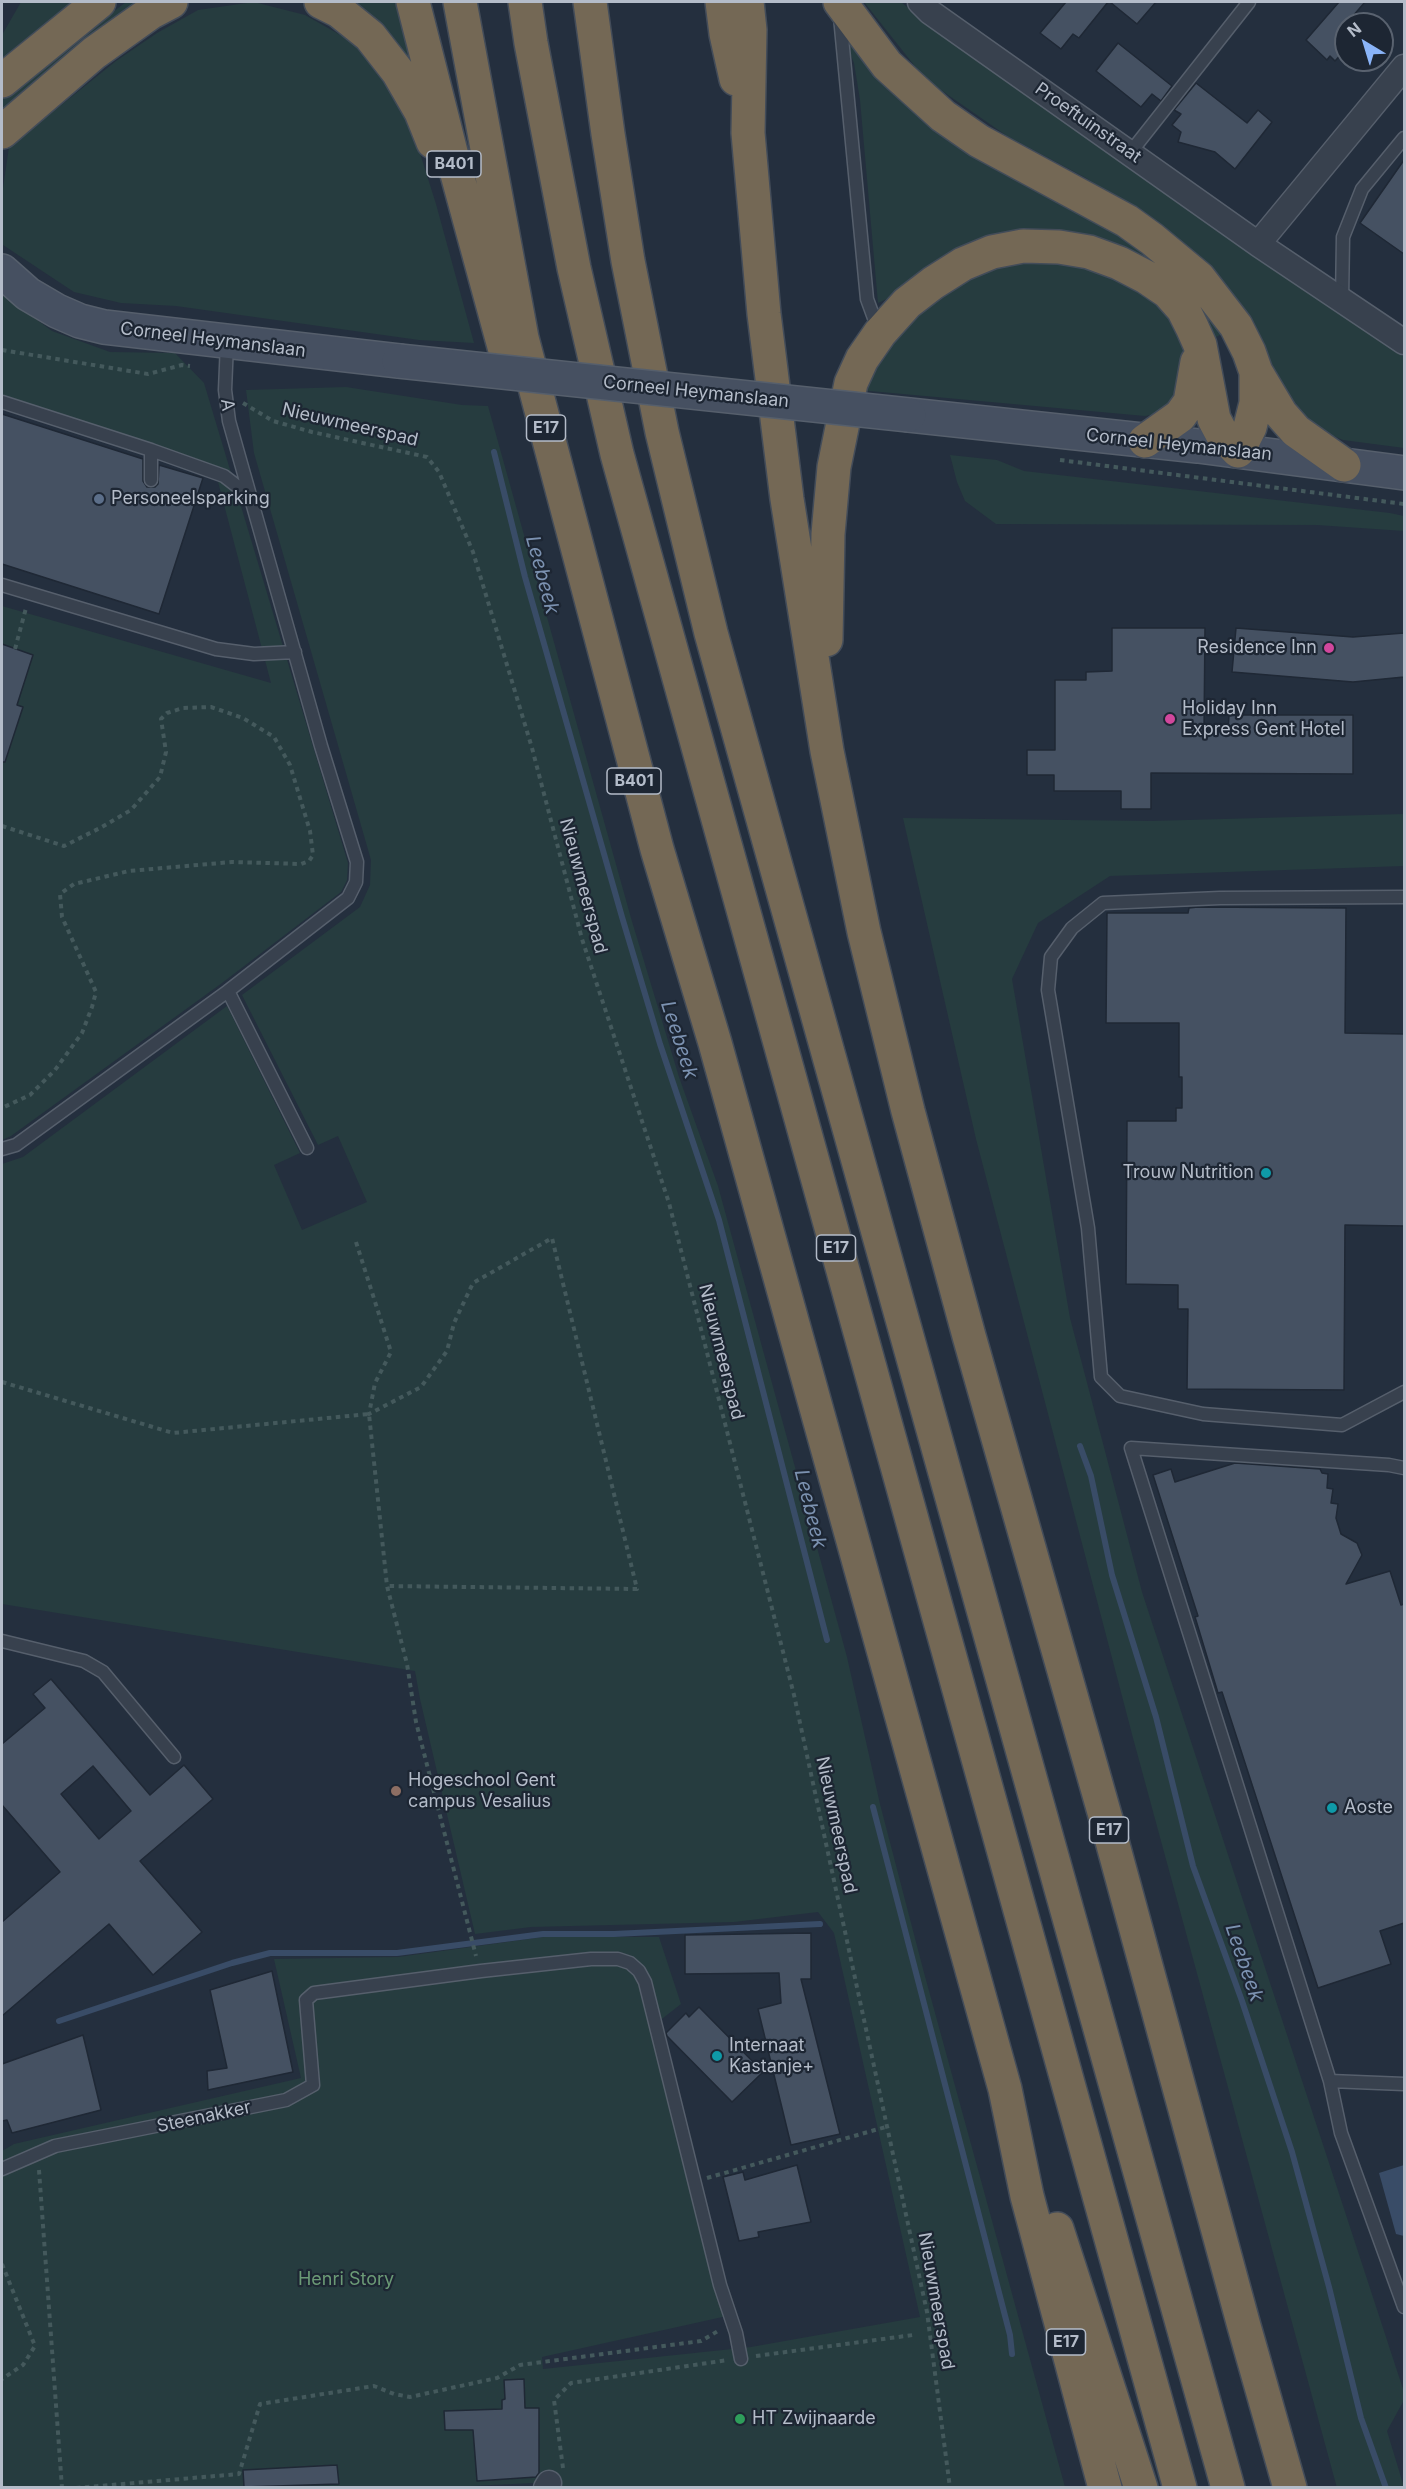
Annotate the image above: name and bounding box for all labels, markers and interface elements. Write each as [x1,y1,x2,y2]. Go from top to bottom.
north arrow [1334,12,1394,72]
text: N [1343,18,1365,41]
street label: Proeftuinstraat [1031,78,1145,168]
road number: B401 [427,151,481,177]
street label: Corneel Heymanslaan [119,318,307,362]
street label: Corneel Heymanslaan [602,371,790,413]
street label: A [216,398,238,412]
street label: Nieuwmeerspad [280,399,420,451]
road number: E17 [526,415,566,441]
street label: Corneel Heymanslaan [1085,424,1273,466]
place label: Personeelsparking [111,488,270,510]
marker: Personeelsparking [92,492,106,506]
water label: Leebeek [520,533,564,617]
place label: Residence Inn [1197,637,1317,659]
marker: Residence Inn [1322,641,1336,655]
place label: Holiday Inn Express Gent Hotel [1182,698,1345,740]
marker: Holiday Inn Express Gent Hotel [1163,712,1177,726]
road number: B401 [607,768,661,794]
street label: Nieuwmeerspad [555,816,611,956]
water label: Leebeek [655,998,703,1082]
place label: Trouw Nutrition [1123,1162,1254,1184]
marker: Trouw Nutrition [1259,1166,1273,1180]
road number: E17 [816,1235,856,1261]
street label: Nieuwmeerspad [694,1282,748,1422]
water label: Leebeek [789,1467,831,1551]
street label: Nieuwmeerspad [811,1755,861,1895]
place label: Hogeschool Gent campus Vesalius [408,1770,556,1812]
marker: Hogeschool Gent campus Vesalius [389,1784,403,1798]
place label: Aoste [1344,1797,1393,1819]
marker: Aoste [1325,1801,1339,1815]
road number: E17 [1090,1817,1128,1843]
water label: Leebeek [1220,1921,1268,2005]
place label: Internaat Kastanje+ [729,2035,814,2078]
marker: Internaat Kastanje+ [710,2049,724,2063]
street label: Steenakker [155,2096,253,2138]
street label: Nieuwmeerspad [913,2231,959,2371]
park label: Henri Story [298,2269,394,2291]
road number: E17 [1046,2329,1086,2355]
place label: HT Zwijnaarde [752,2408,876,2430]
marker: HT Zwijnaarde [733,2412,747,2426]

